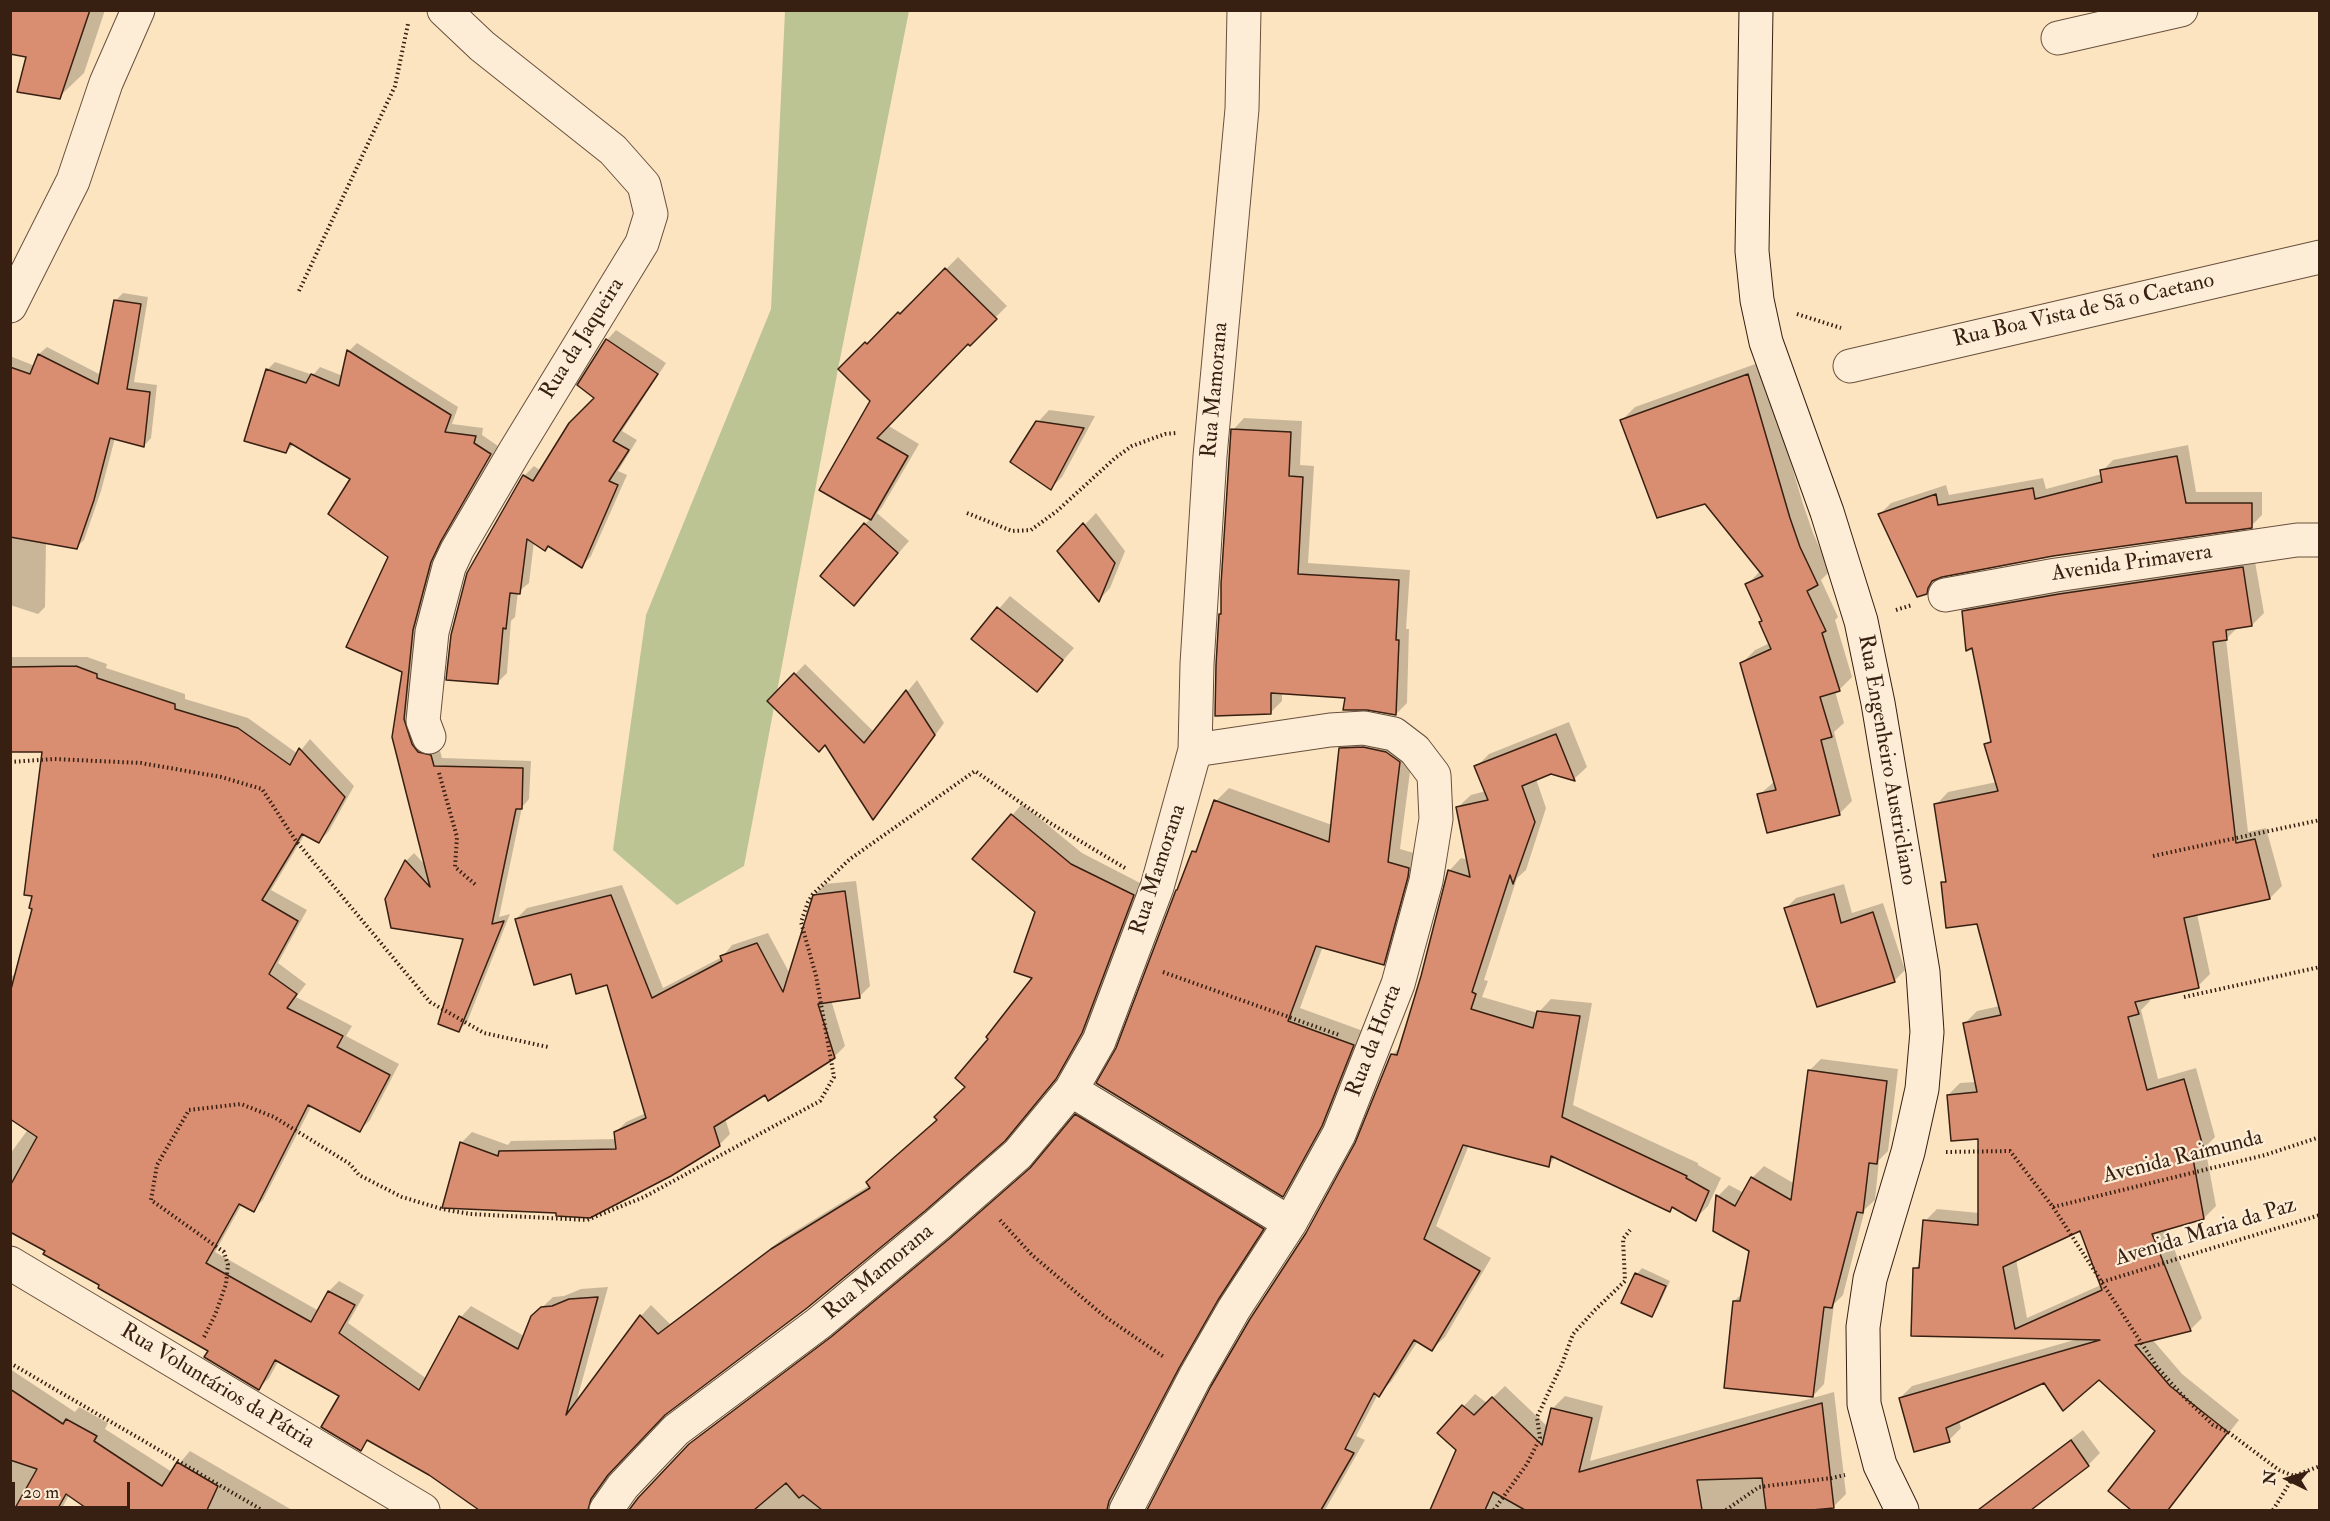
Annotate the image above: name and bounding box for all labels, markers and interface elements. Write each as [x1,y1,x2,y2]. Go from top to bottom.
street label: Rua Boa Vista de Sã o Caetano [1951,268,2217,354]
street label: Rua da Jaqueira [535,274,631,404]
street label: Rua Mamorana [1197,321,1235,459]
street label: Avenida Primavera [2050,540,2214,588]
street label: Rua Engenheiro Austricliano [1851,633,1921,887]
street label: Rua Mamorana [1125,801,1193,939]
street label: Rua da Horta [1342,981,1408,1101]
street label: Avenida Raimunda [2100,1125,2266,1191]
street label: Avenida Maria da Paz [2112,1193,2300,1273]
street label: Rua Mamorana [818,1219,940,1327]
street label: Rua Voluntários da Pátria [115,1319,319,1455]
north arrow [2258,1449,2318,1509]
text: N [2259,1469,2281,1485]
scale bar [15,1470,134,1508]
text: 20 m [23,1481,59,1504]

